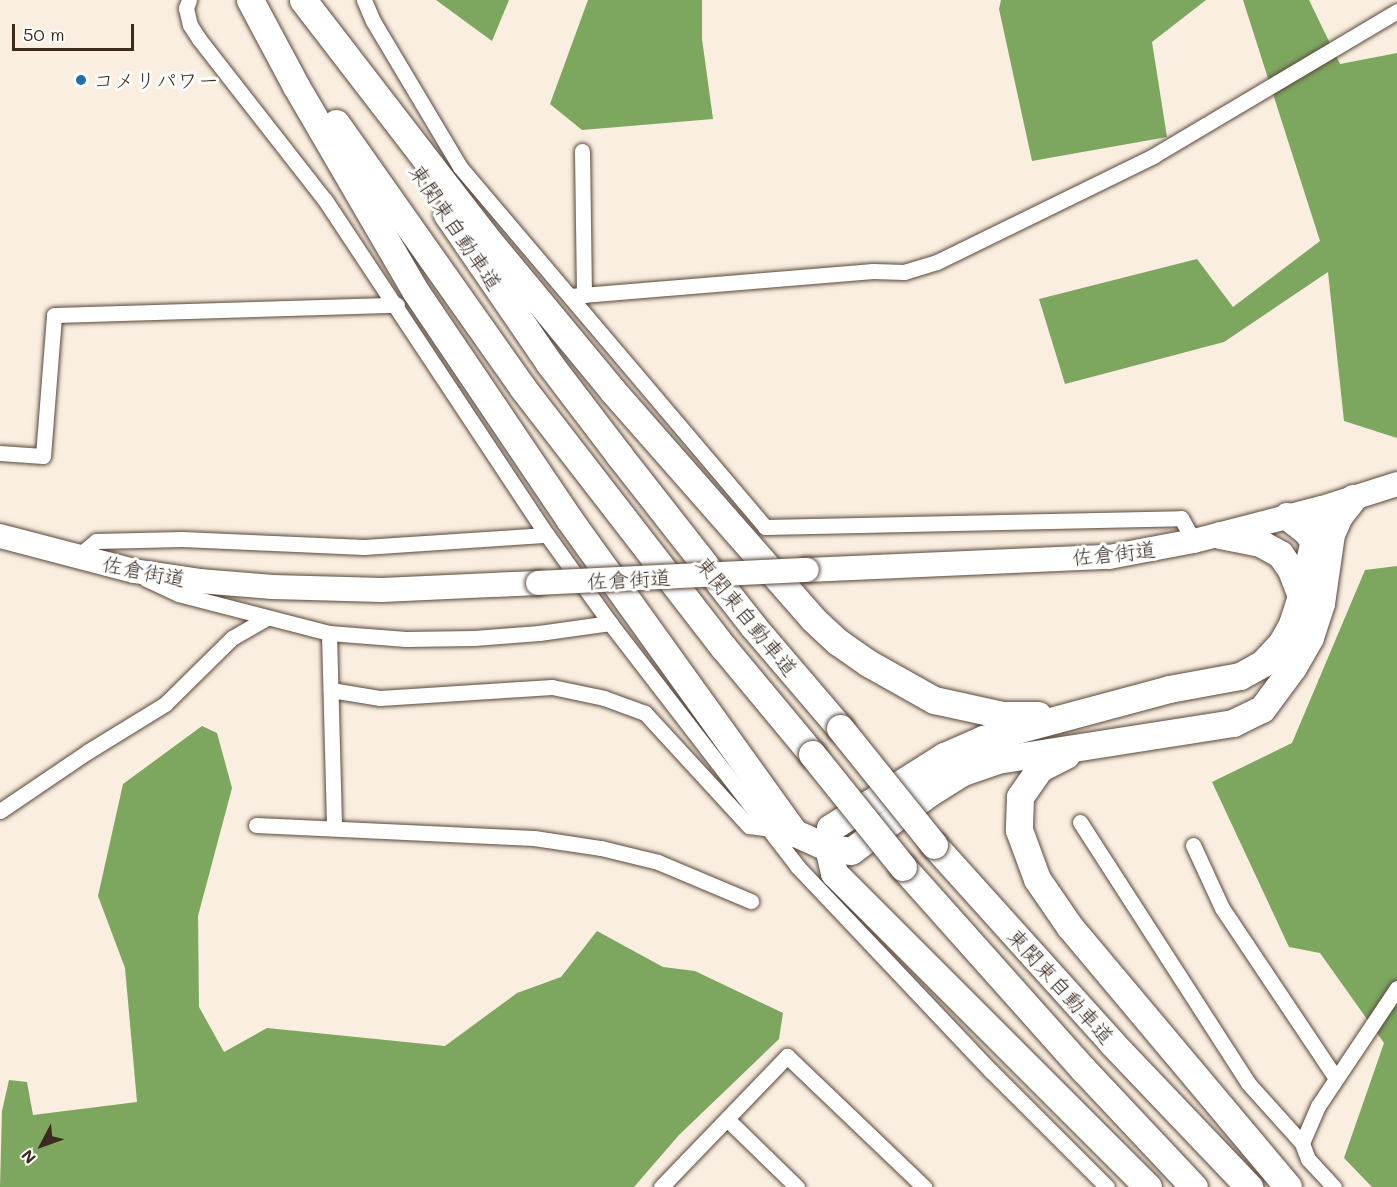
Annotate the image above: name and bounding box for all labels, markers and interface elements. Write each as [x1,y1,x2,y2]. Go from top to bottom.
scale bar [15,12,136,50]
text: 50 m [23,22,65,46]
place label: コメリパワー [93,67,219,93]
marker: コメリパワー [74,73,88,87]
street label: 東関東自動車道 [404,159,508,295]
street label: 佐倉街道 [1071,536,1157,570]
street label: 佐倉街道 [100,551,188,591]
street label: 東関東自動車道 [691,551,803,681]
street label: 佐倉街道 [586,564,672,594]
street label: 東関東自動車道 [1002,923,1120,1049]
north arrow [12,1115,72,1175]
text: N [16,1146,40,1169]

